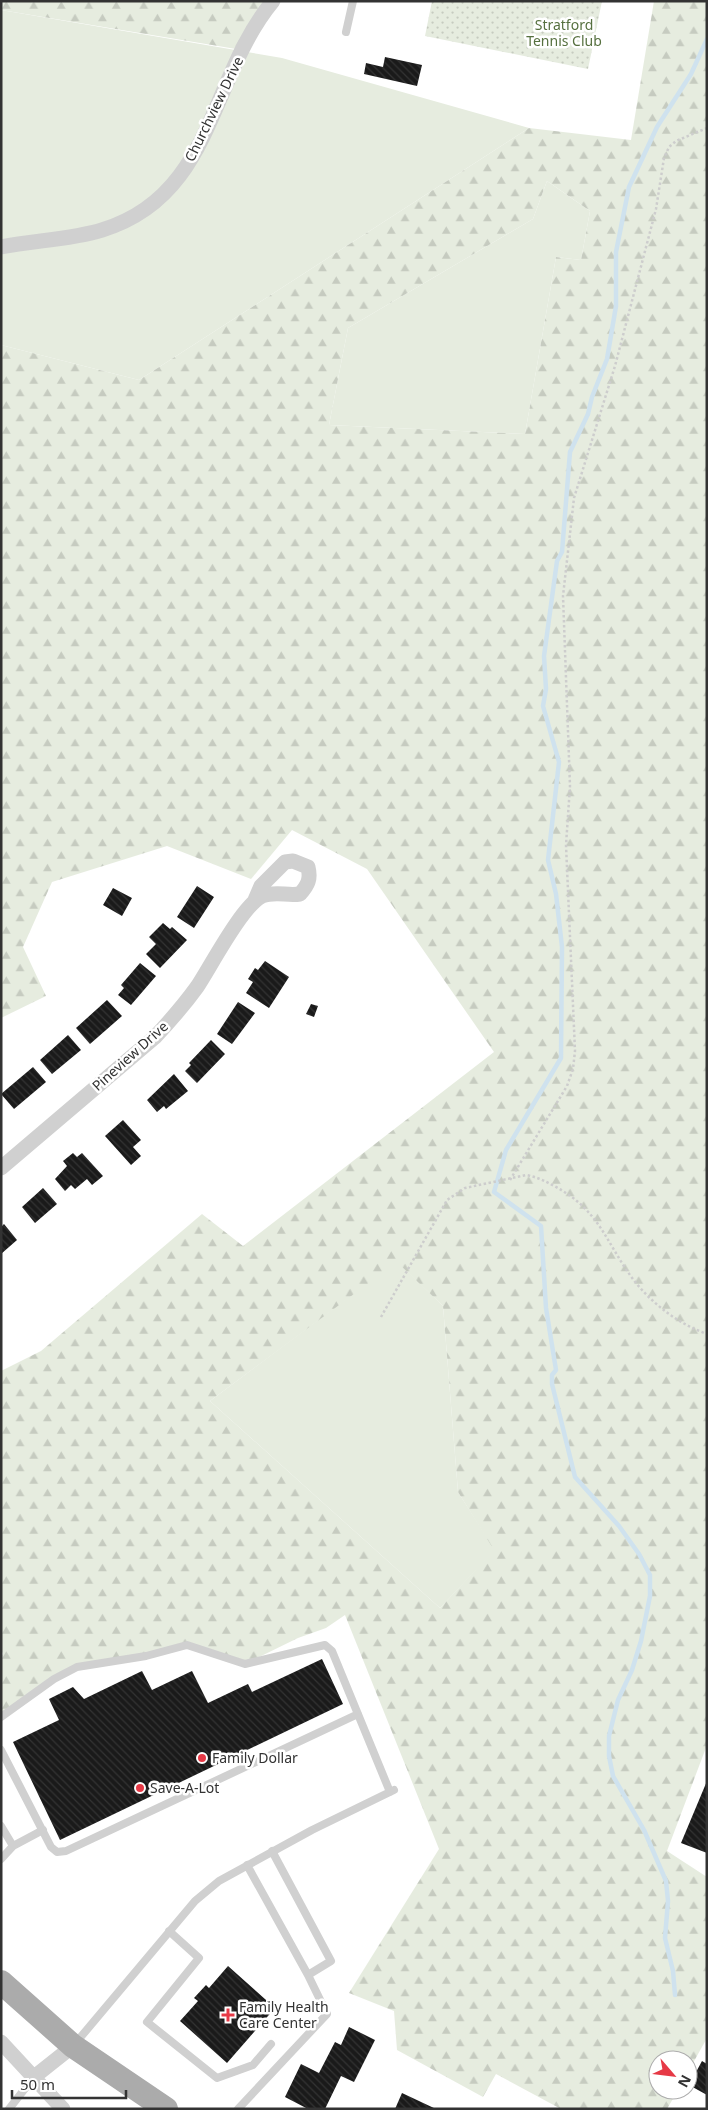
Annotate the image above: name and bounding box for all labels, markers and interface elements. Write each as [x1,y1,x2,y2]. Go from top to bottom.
park label: Stratford Tennis Club [526,15,602,50]
street label: Churchview Drive [180,53,247,164]
street label: Pineview Drive [88,1016,172,1095]
place label: Family Dollar [212,1748,298,1767]
marker: Family Dollar [196,1752,208,1764]
place label: Save-A-Lot [150,1778,219,1797]
marker: Save-A-Lot [134,1782,146,1794]
place label: Family Health Care Center [239,1997,329,2032]
marker: Family Health Care Center [221,2008,235,2022]
north arrow [648,2050,698,2100]
scale bar [12,2068,126,2100]
text: N [674,2072,696,2091]
text: 50 m [20,2074,55,2094]

